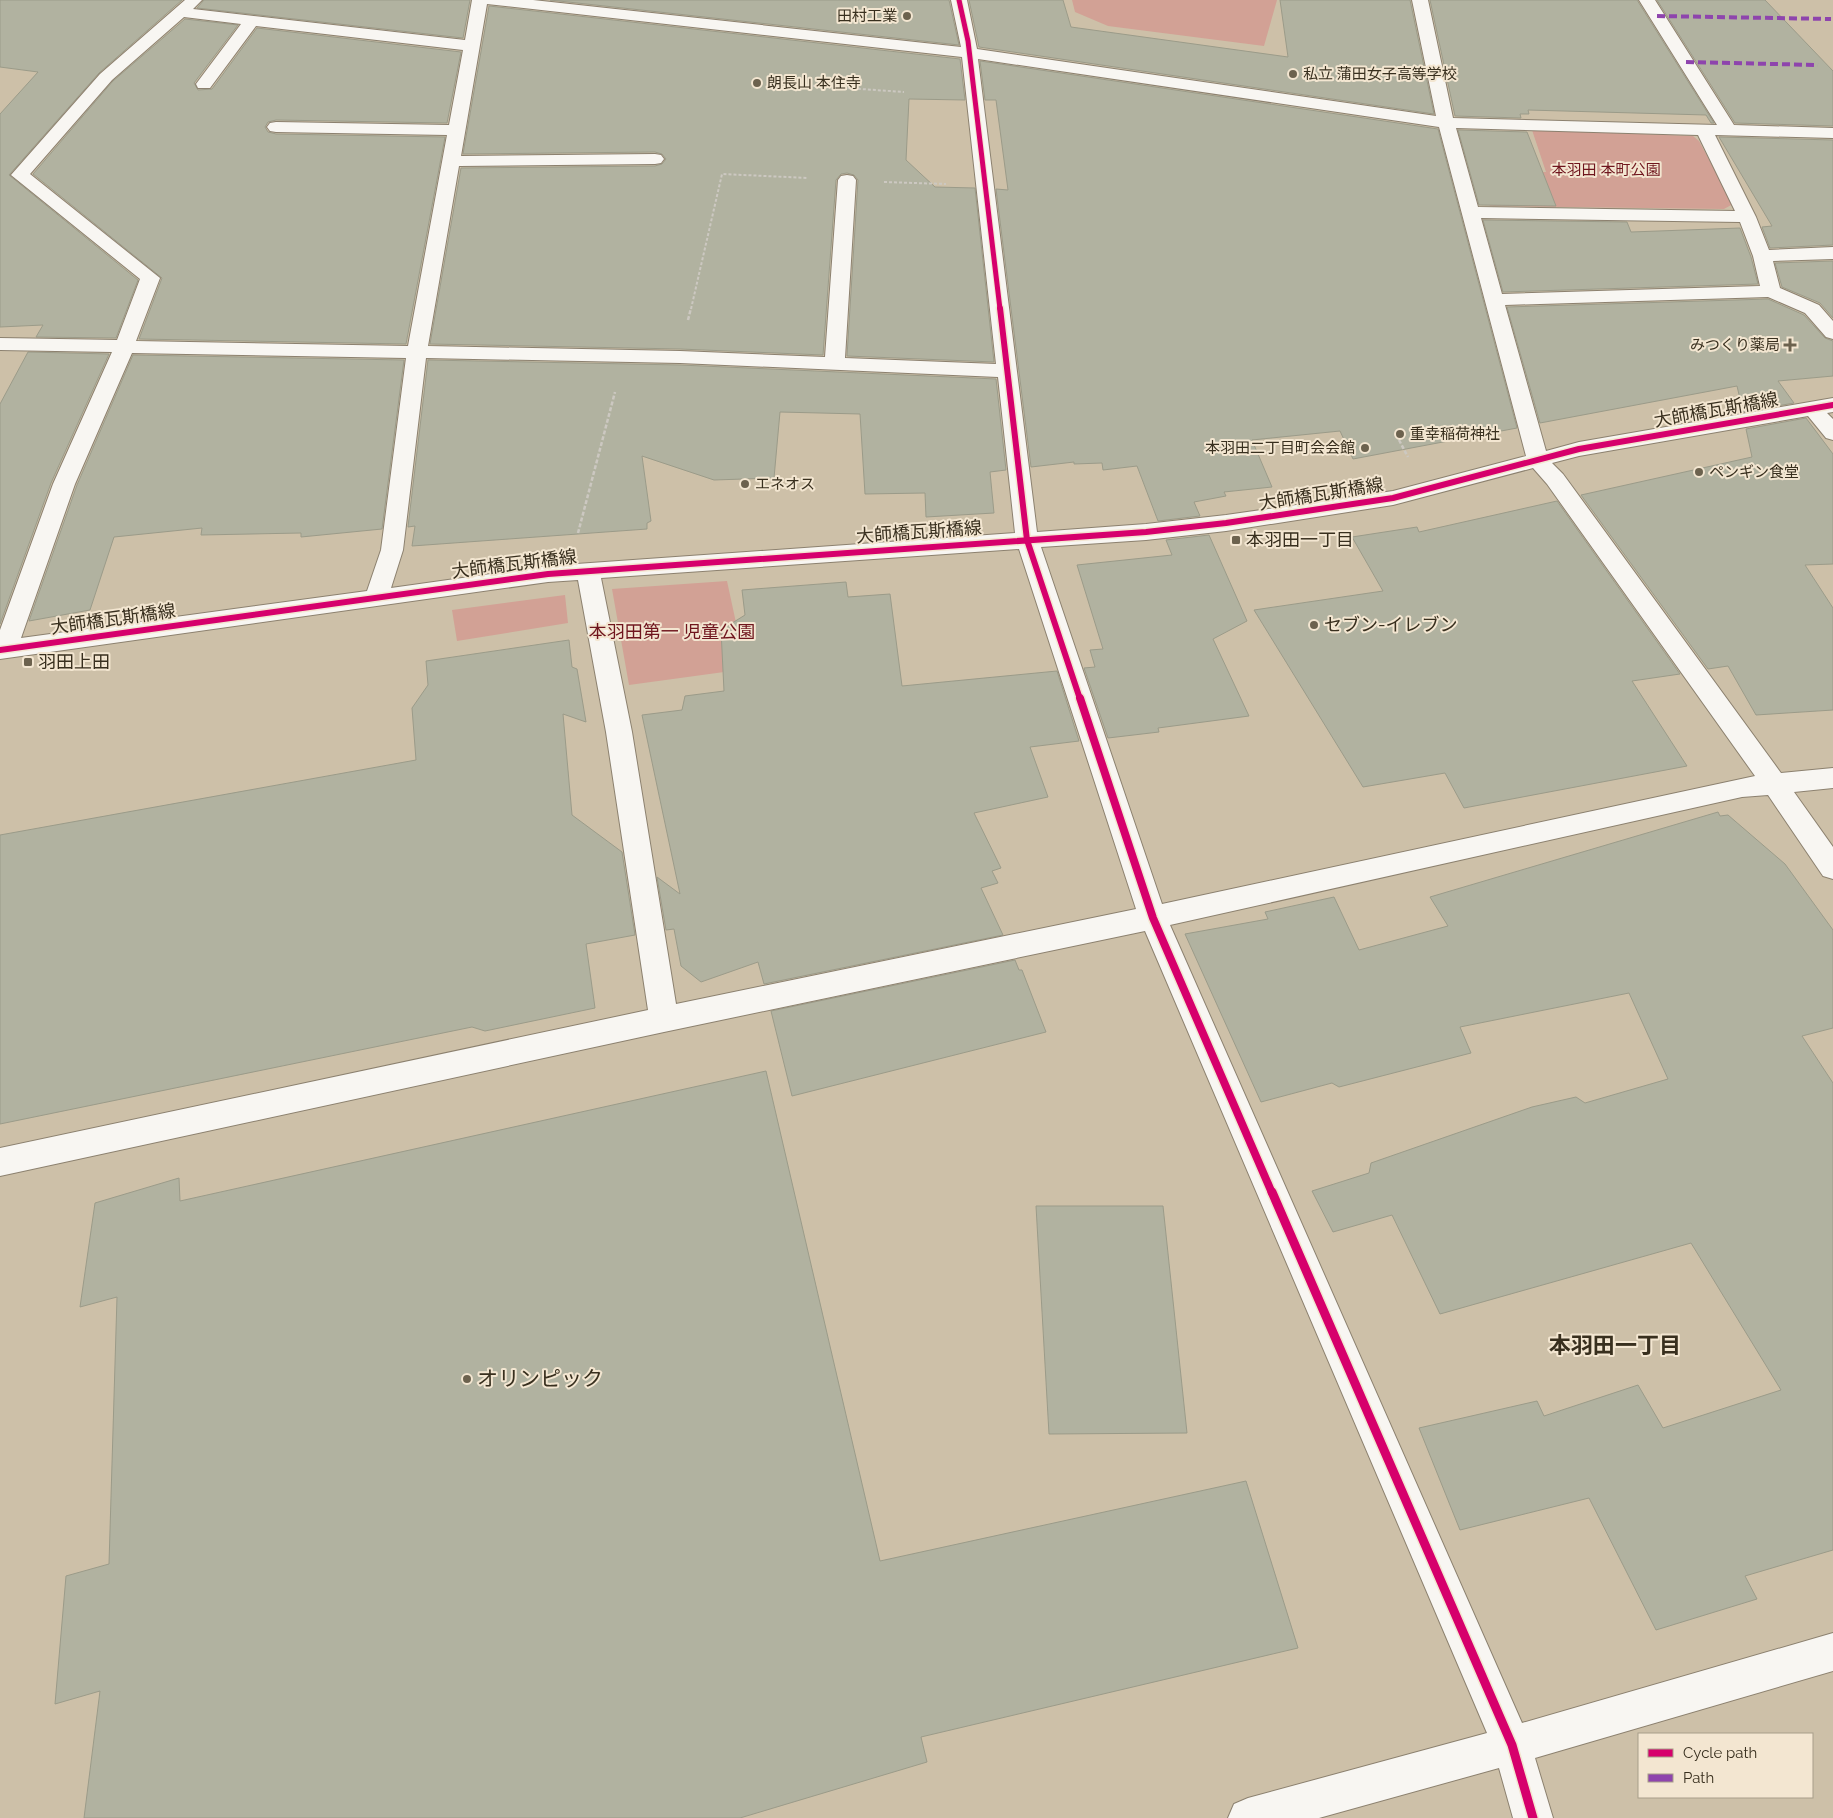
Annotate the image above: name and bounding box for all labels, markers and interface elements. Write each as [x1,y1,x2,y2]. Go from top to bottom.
place label: 田村工業 [837,7,897,25]
marker: 田村工業 [901,10,913,22]
place label: 私立 蒲田女子高等学校 [1303,65,1457,83]
marker: 私立 蒲田女子高等学校 [1287,68,1299,80]
place label: 朗長山 本住寺 [767,74,861,92]
marker: 朗長山 本住寺 [751,77,763,89]
park label: 本羽田 本町公園 [1552,161,1660,179]
place label: みつくり薬局 [1690,336,1780,354]
marker: みつくり薬局 [1784,339,1796,351]
street label: 大師橋瓦斯橋線 [1652,388,1780,431]
place label: 重幸稲荷神社 [1410,425,1500,443]
marker: 重幸稲荷神社 [1394,428,1406,440]
place label: 本羽田二丁目町会会館 [1205,439,1355,457]
marker: 本羽田二丁目町会会館 [1359,442,1371,454]
place label: ペンギン食堂 [1709,463,1799,481]
marker: ペンギン食堂 [1693,466,1705,478]
street label: 大師橋瓦斯橋線 [1257,473,1385,514]
place label: エネオス [755,475,815,493]
marker: エネオス [739,478,751,490]
street label: 大師橋瓦斯橋線 [855,517,983,546]
place label: 本羽田一丁目 [1246,529,1354,550]
marker: 本羽田一丁目 [1230,534,1242,546]
street label: 大師橋瓦斯橋線 [450,545,578,582]
street label: 大師橋瓦斯橋線 [49,599,177,638]
place label: セブン-イレブン [1324,614,1458,635]
marker: セブン-イレブン [1308,619,1320,631]
park label: 本羽田第一 児童公園 [589,621,755,642]
place label: 羽田上田 [38,651,110,672]
marker: 羽田上田 [22,656,34,668]
district label: 本羽田一丁目 [1549,1332,1681,1358]
place label: オリンピック [477,1366,603,1391]
marker: オリンピック [461,1373,473,1385]
legend [1638,1733,1813,1798]
text: Cycle path [1683,1744,1757,1762]
text: Path [1683,1769,1714,1787]

